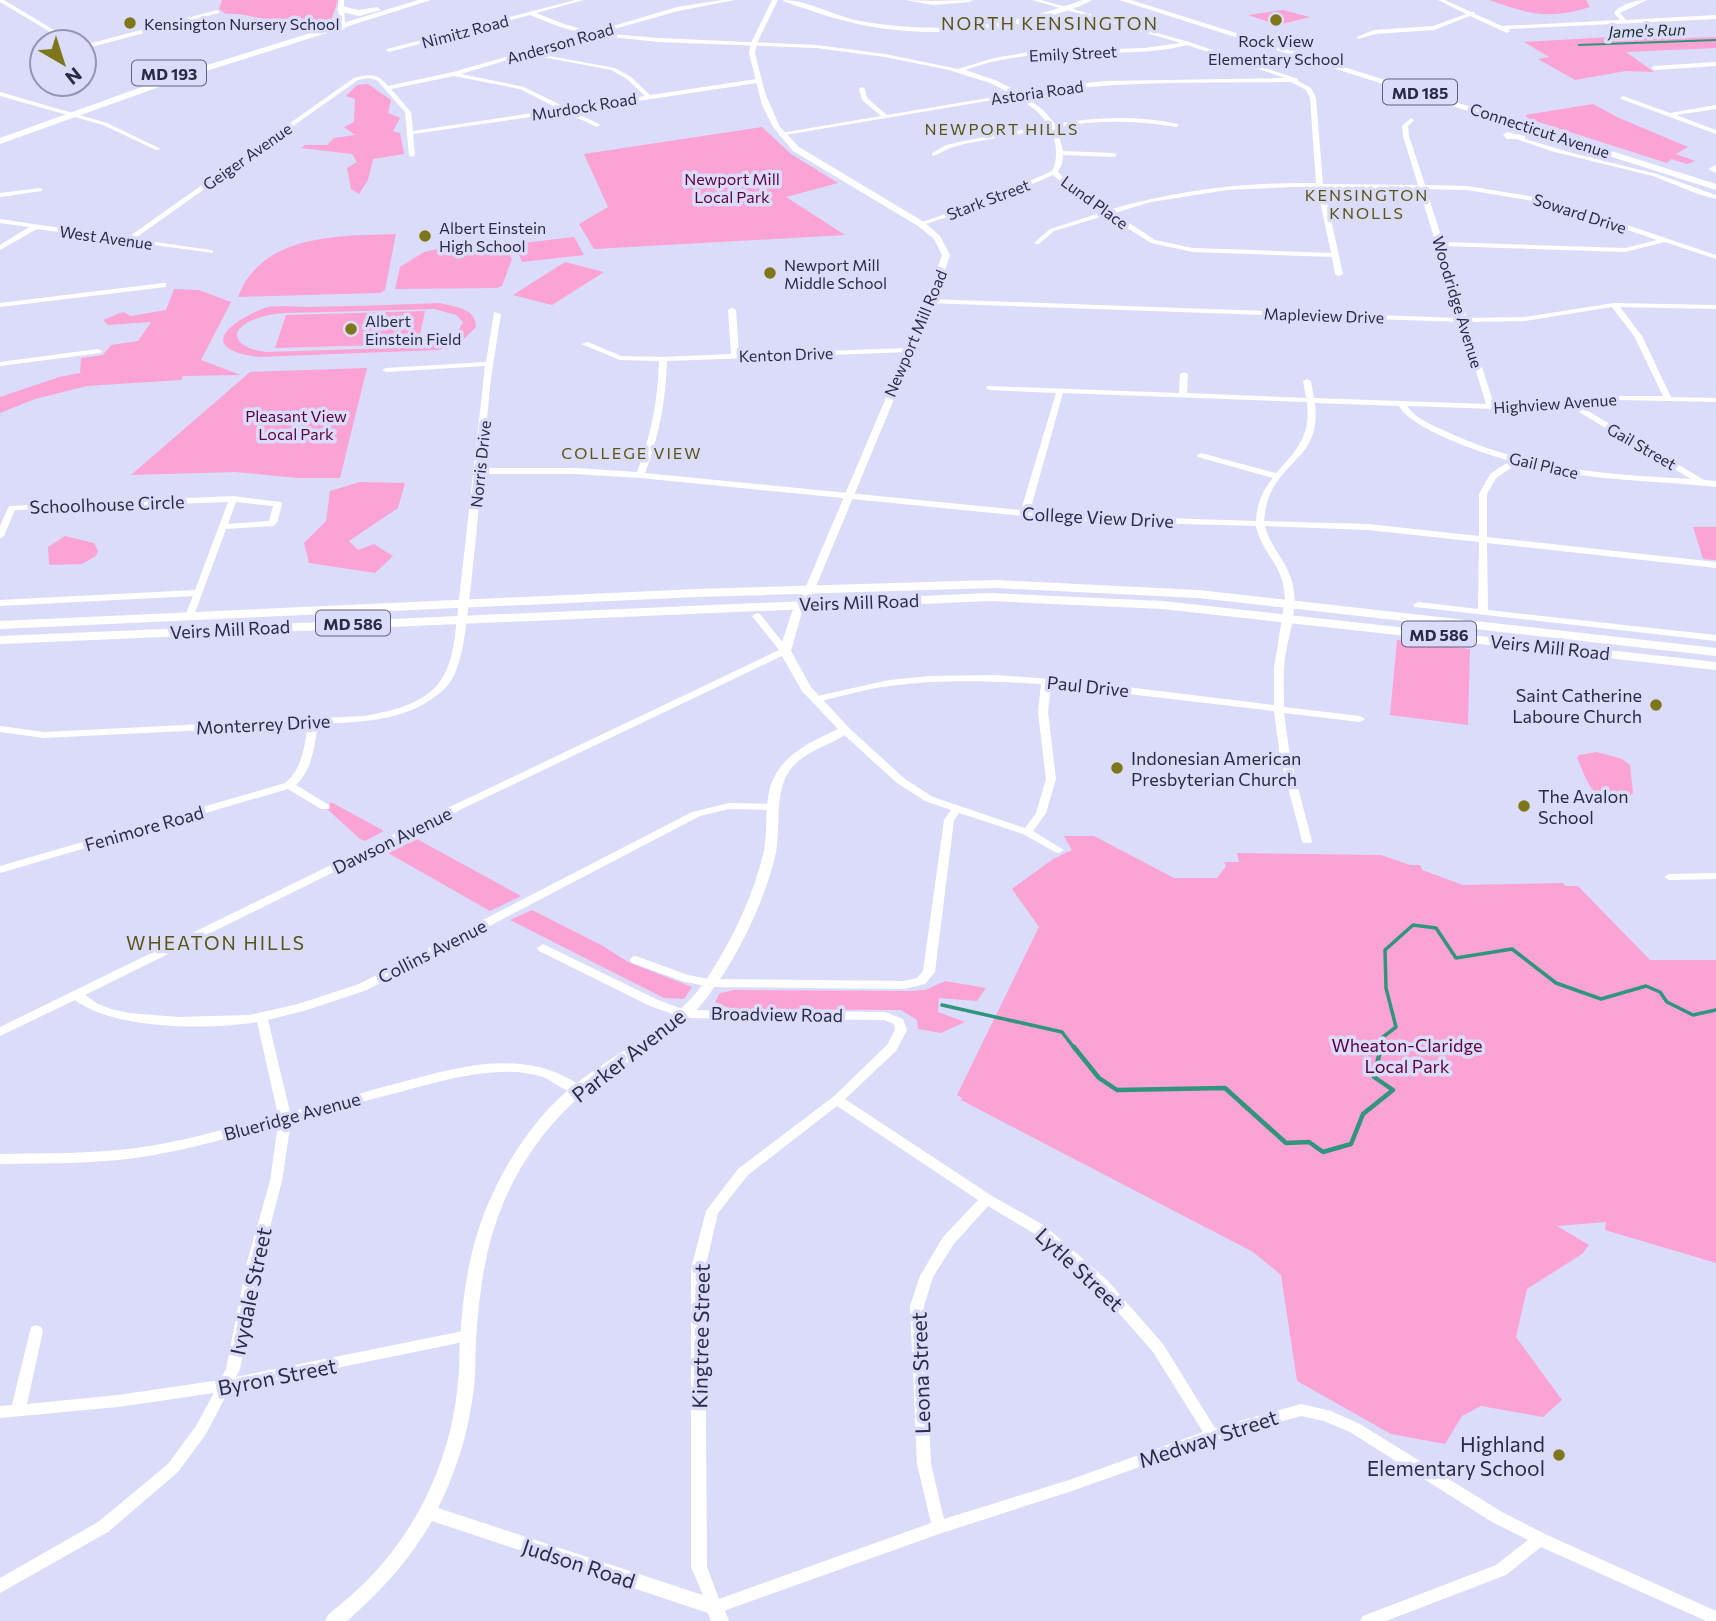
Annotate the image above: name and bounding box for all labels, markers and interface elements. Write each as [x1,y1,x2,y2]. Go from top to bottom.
street label: Nimitz Road [419,10,511,52]
district label: NORTH KENSINGTON [941,12,1159,34]
marker: Rock View Elementary School [1268,12,1284,28]
place label: Kensington Nursery School [144,14,339,33]
marker: Kensington Nursery School [122,15,138,31]
street label: Anderson Road [504,19,616,67]
water label: Jame's Run [1606,19,1686,41]
north arrow [28,28,98,98]
place label: Rock View Elementary School [1208,31,1344,68]
street label: Emily Street [1028,41,1118,65]
road number: MD 193 [132,60,206,86]
text: N [61,63,87,90]
street label: Astoria Road [989,76,1085,108]
road number: MD 185 [1383,80,1457,104]
street label: Murdock Road [530,88,638,124]
street label: Connecticut Avenue [1468,98,1612,162]
street label: Geiger Avenue [199,118,295,194]
district label: NEWPORT HILLS [925,119,1079,138]
park label: Newport Mill Local Park [684,169,780,206]
street label: Lund Place [1058,171,1132,233]
street label: Stark Street [944,174,1033,224]
district label: KENSINGTON KNOLLS [1305,185,1429,222]
street label: Soward Drive [1531,189,1629,237]
place label: Albert Einstein High School [439,218,546,255]
street label: West Avenue [58,221,154,253]
marker: Albert Einstein High School [417,228,433,244]
street label: Woodridge Avenue [1429,234,1487,370]
place label: Newport Mill Middle School [784,255,887,292]
marker: Newport Mill Middle School [762,265,778,281]
street label: Newport Mill Road [880,267,950,399]
street label: Mapleview Drive [1264,303,1384,327]
place label: Albert Einstein Field [365,311,461,348]
marker: Albert Einstein Field [343,321,359,337]
street label: Kenton Drive [738,343,834,365]
street label: Highview Avenue [1493,389,1617,417]
park label: Pleasant View Local Park [245,406,347,443]
street label: Norris Drive [466,419,494,509]
street label: Gail Street [1604,419,1680,474]
district label: COLLEGE VIEW [561,443,703,462]
street label: Gail Place [1508,448,1580,482]
street label: Schoolhouse Circle [29,490,185,518]
street label: College View Drive [1022,502,1174,532]
street label: Veirs Mill Road [799,589,919,615]
road number: MD 586 [316,610,390,636]
street label: Veirs Mill Road [169,615,291,643]
road number: MD 586 [1402,622,1476,646]
street label: Veirs Mill Road [1489,630,1611,664]
street label: Paul Drive [1046,671,1130,701]
place label: Saint Catherine Laboure Church [1512,684,1642,727]
marker: Saint Catherine Laboure Church [1648,697,1664,713]
street label: Monterrey Drive [195,709,331,739]
place label: Indonesian American Presbyterian Church [1131,747,1301,790]
marker: Indonesian American Presbyterian Church [1109,760,1125,776]
place label: The Avalon School [1538,785,1629,828]
marker: The Avalon School [1516,798,1532,814]
street label: Fenimore Road [82,801,206,855]
street label: Dawson Avenue [329,802,455,878]
street label: Collins Avenue [374,914,490,988]
district label: WHEATON HILLS [126,931,306,954]
street label: Broadview Road [711,1002,843,1026]
street label: Parker Avenue [566,1003,690,1107]
park label: Wheaton-Claridge Local Park [1331,1034,1483,1077]
street label: Blueridge Avenue [221,1087,363,1145]
street label: Lytle Street [1031,1222,1129,1316]
street label: Ivydale Street [224,1225,276,1357]
street label: Kingtree Street [686,1263,714,1409]
street label: Leona Street [905,1312,935,1434]
street label: Byron Street [216,1352,338,1400]
street label: Medway Street [1135,1404,1281,1472]
place label: Highland Elementary School [1367,1431,1545,1480]
marker: Highland Elementary School [1551,1447,1567,1463]
street label: Judson Road [519,1533,639,1593]

